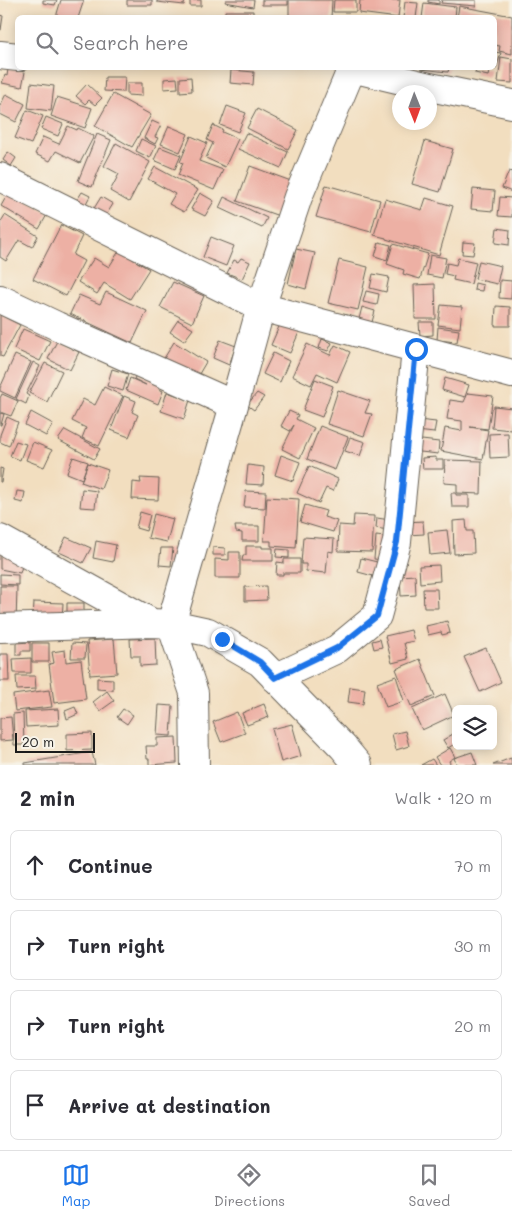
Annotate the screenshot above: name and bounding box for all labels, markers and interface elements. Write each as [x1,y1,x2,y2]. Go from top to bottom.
search box [15,15,497,70]
icon: search [33,29,61,57]
text: Search here [73,30,189,55]
north arrow [392,85,437,130]
route start [405,338,428,361]
route end [211,628,234,651]
map controls [452,705,497,750]
button: layers [452,705,497,750]
scale bar [15,730,95,753]
text: 20 m [22,732,54,751]
text: 2 min [20,784,75,811]
text: Walk · 120 m [394,787,492,808]
icon: ahead [21,851,49,879]
text: Continue [68,853,153,878]
text: 70 m [454,855,491,876]
icon: right [21,931,49,959]
text: Turn right [68,933,165,958]
text: 30 m [454,935,491,956]
icon: right [21,1011,49,1039]
text: Turn right [68,1013,165,1038]
text: 20 m [454,1015,491,1036]
icon: arrive [21,1091,49,1119]
text: Arrive at destination [68,1093,271,1118]
tab: Map [62,1161,90,1210]
tab: Directions [214,1161,285,1210]
tab: Saved [409,1161,450,1210]

